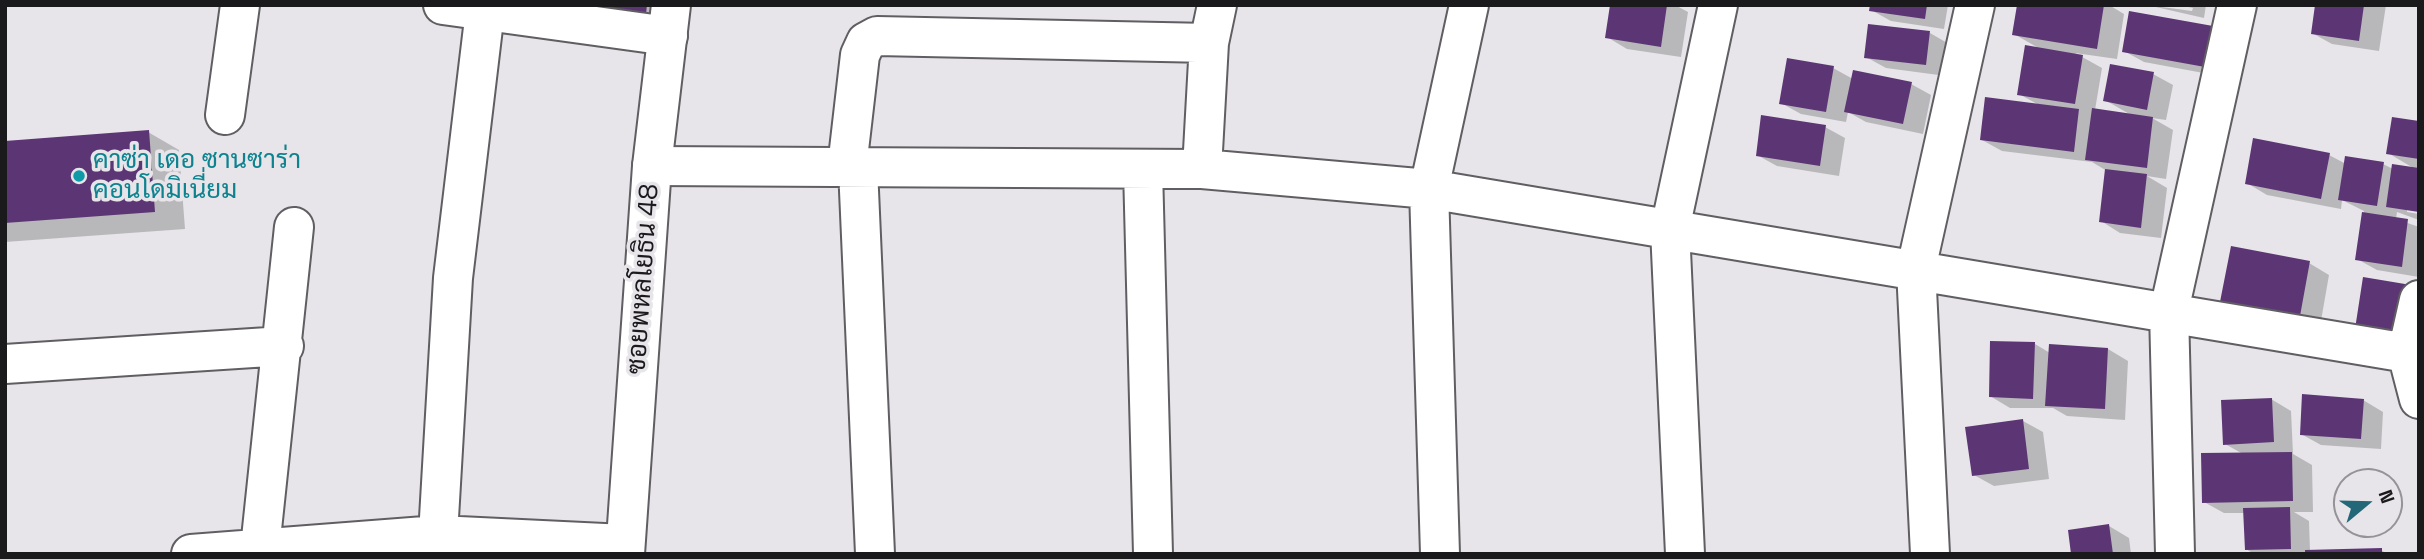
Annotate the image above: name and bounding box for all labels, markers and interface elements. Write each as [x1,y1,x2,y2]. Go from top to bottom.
place label: คาซ่า เดอ ซานซาร่า คอนโดมิเนี่ยม [93,145,301,206]
marker: คาซ่า เดอ ซานซาร่า คอนโดมิเนี่ยม [71,168,87,184]
street label: ซอยพหลโยธิน 48 [622,183,666,375]
north arrow [2333,468,2403,538]
text: N [2373,487,2400,507]

